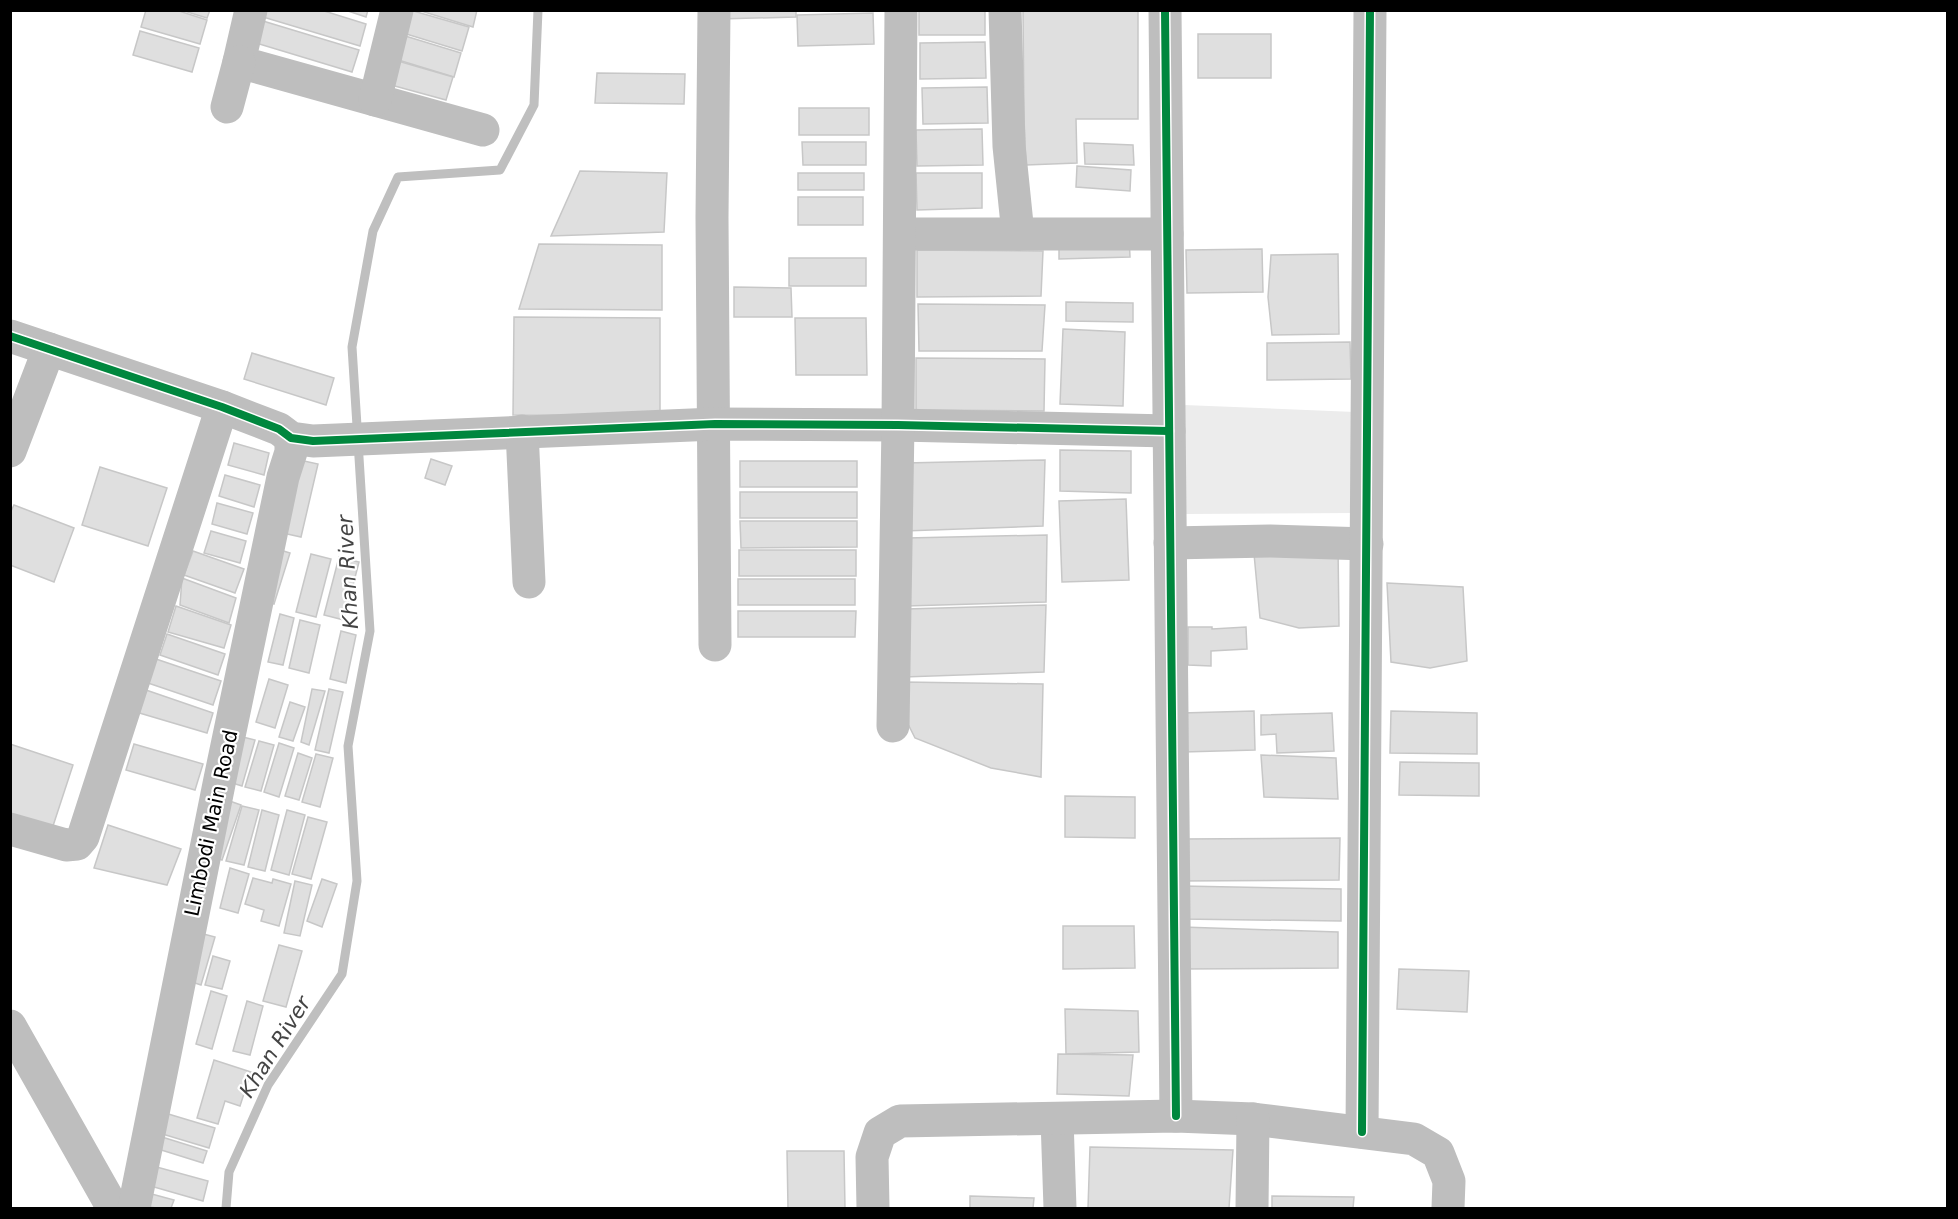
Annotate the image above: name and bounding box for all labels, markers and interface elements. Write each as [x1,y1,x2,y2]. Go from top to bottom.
water label: Khan River [333,513,363,630]
street label: Limbodi Main Road [180,728,242,918]
water label: Khan River [235,991,316,1102]

